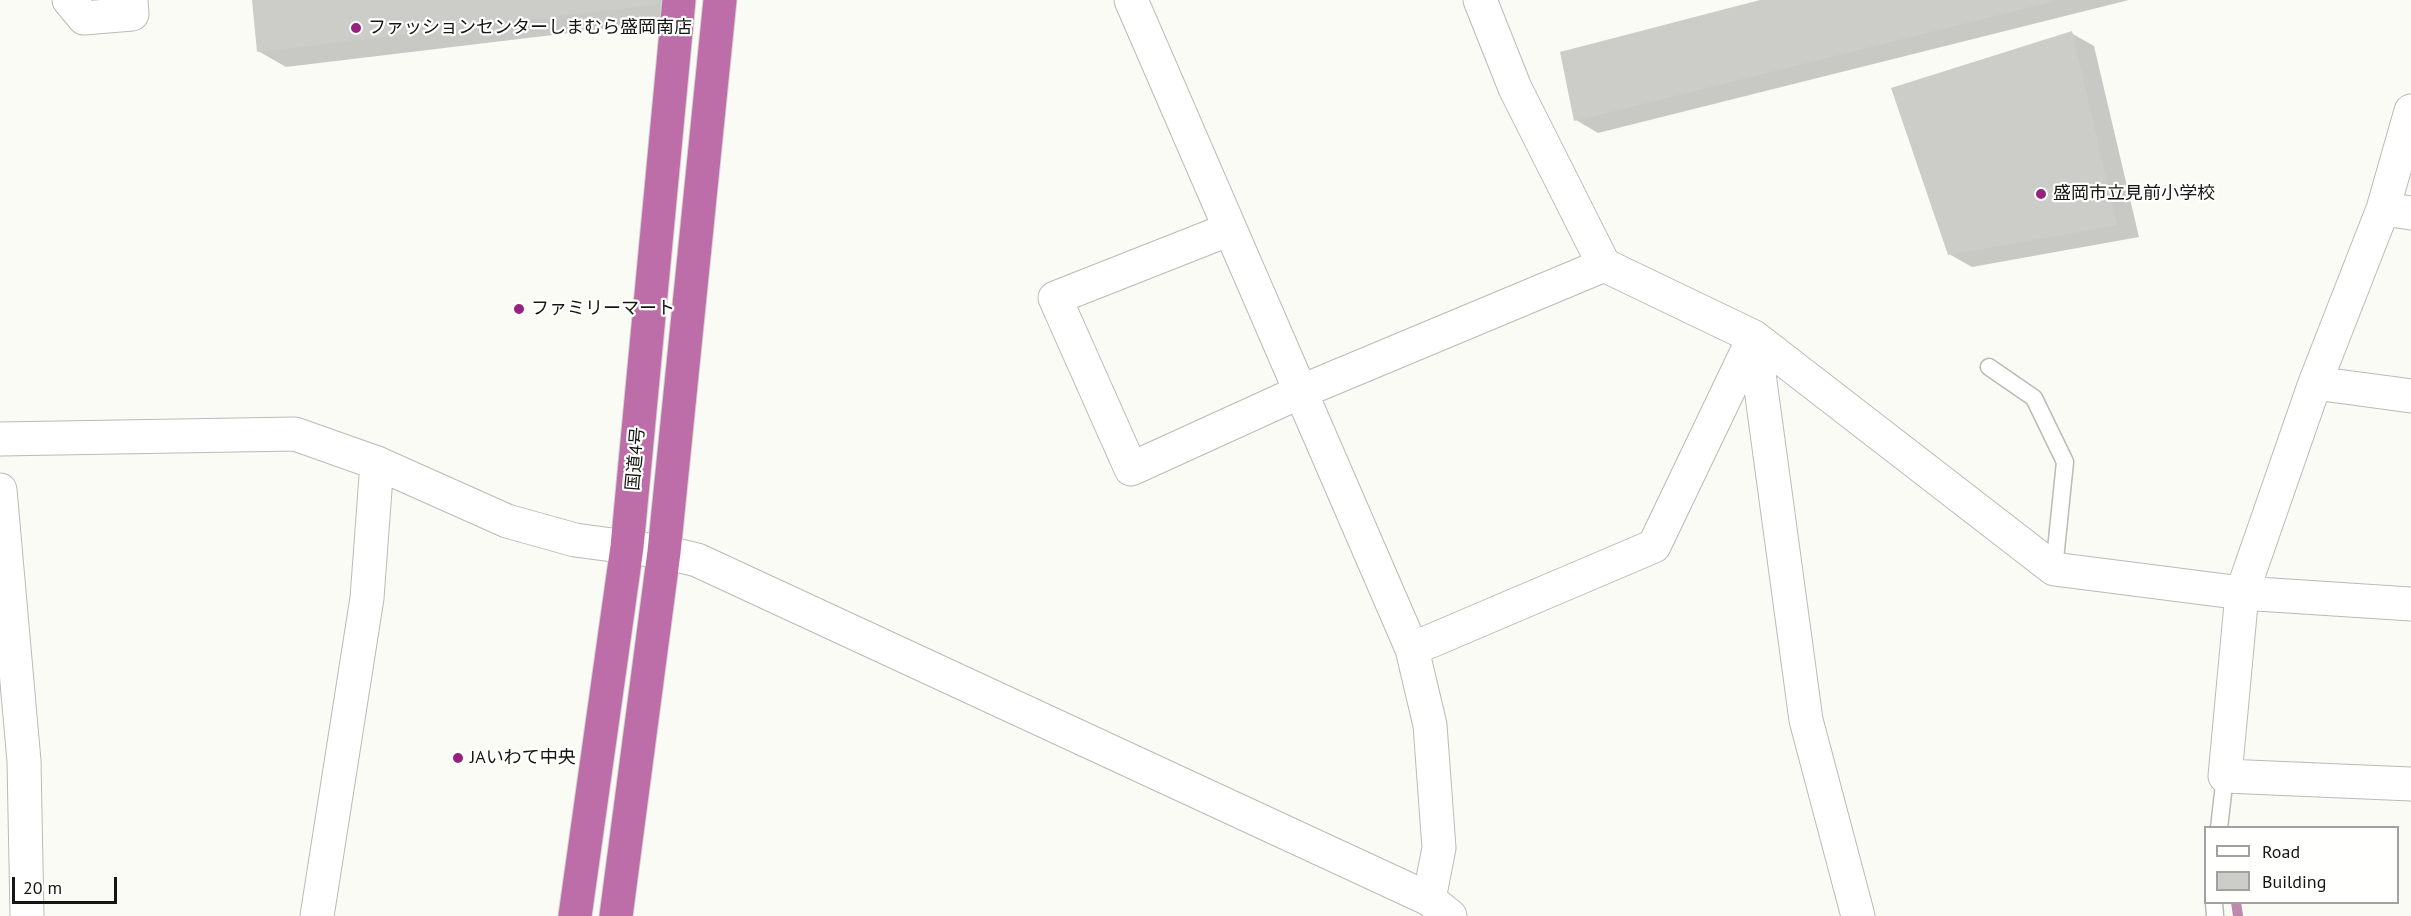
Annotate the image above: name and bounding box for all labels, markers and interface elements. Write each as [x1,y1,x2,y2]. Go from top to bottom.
place label: ファッションセンターしまむら盛岡南店 [368,17,692,39]
marker: ファッションセンターしまむら盛岡南店 [349,21,363,35]
place label: 盛岡市立見前小学校 [2053,183,2215,205]
marker: 盛岡市立見前小学校 [2034,187,2048,201]
place label: ファミリーマート [531,298,675,320]
marker: ファミリーマート [512,302,526,316]
street label: 国道4号 [622,426,650,492]
place label: JAいわて中央 [470,747,576,769]
marker: JAいわて中央 [451,751,465,765]
legend [2204,826,2399,904]
text: Road [2262,840,2300,863]
scale bar [15,865,120,903]
text: Building [2262,870,2326,893]
text: 20 m [23,876,62,899]

